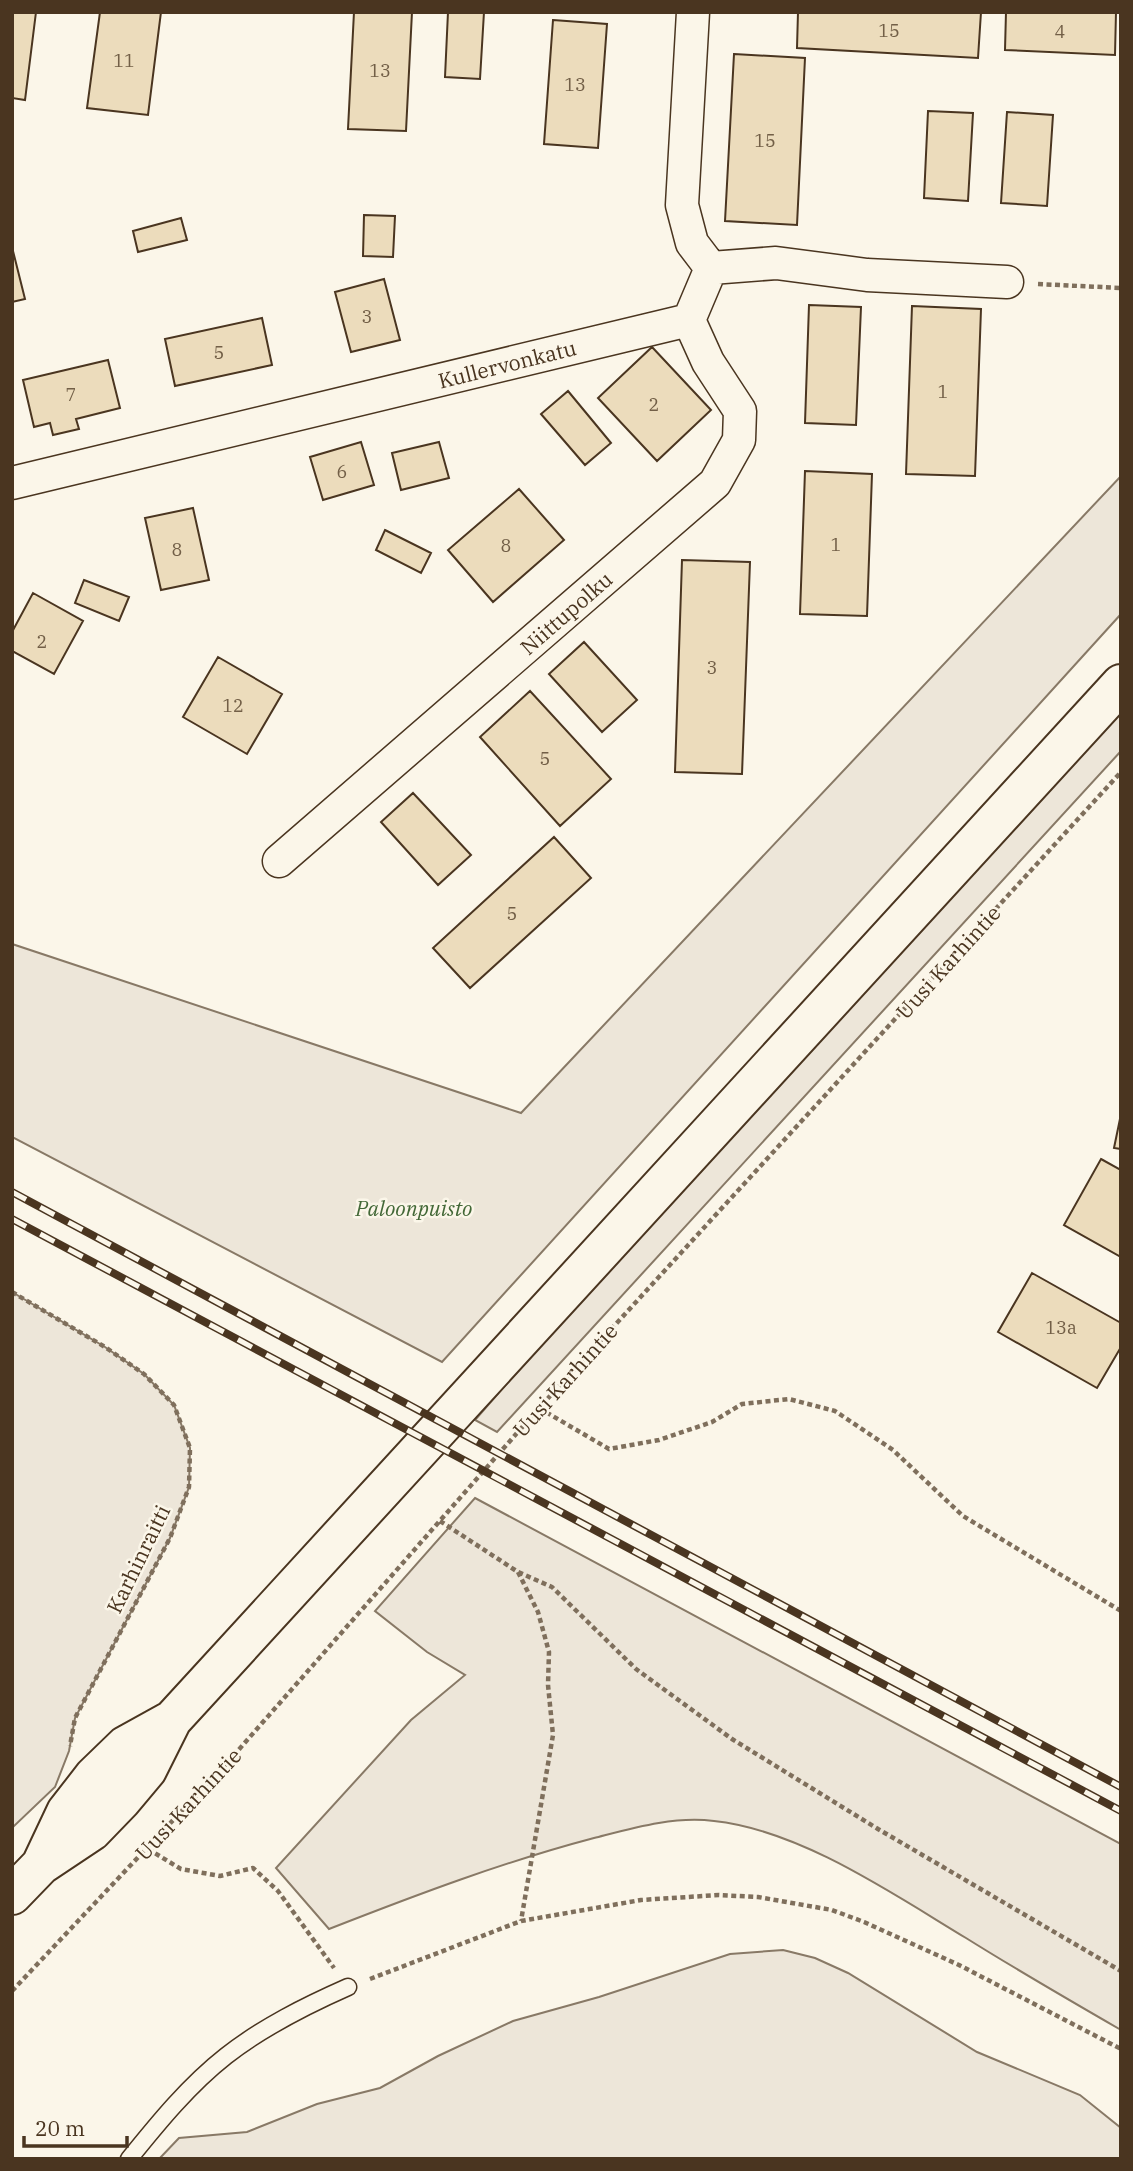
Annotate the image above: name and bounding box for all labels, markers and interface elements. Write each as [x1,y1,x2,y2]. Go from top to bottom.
house number: 15 [878,19,900,42]
house number: 4 [1055,20,1065,43]
house number: 11 [113,49,135,72]
house number: 13 [369,59,391,82]
house number: 13 [564,73,586,96]
house number: 15 [754,129,776,152]
house number: 3 [362,305,372,328]
street label: Kullervonkatu [435,333,579,395]
house number: 5 [214,341,224,364]
house number: 1 [938,380,948,403]
house number: 7 [66,383,76,406]
house number: 2 [649,393,659,416]
house number: 6 [337,460,347,483]
house number: 1 [831,533,841,556]
house number: 8 [501,534,511,557]
house number: 8 [172,538,182,561]
street label: Niittupolku [514,565,618,661]
house number: 2 [37,630,47,653]
house number: 3 [707,656,717,679]
house number: 12 [222,694,244,717]
house number: 5 [540,747,550,770]
street label: Uusi Karhintie [889,899,1007,1025]
house number: 5 [507,902,517,925]
park label: Paloonpuisto [355,1194,472,1222]
house number: 13a [1045,1316,1077,1339]
street label: Uusi Karhintie [506,1317,624,1443]
street label: Karhinraitti [100,1500,176,1618]
street label: Uusi Karhintie [129,1742,247,1866]
scale bar [24,2104,128,2148]
text: 20 m [35,2114,85,2142]

